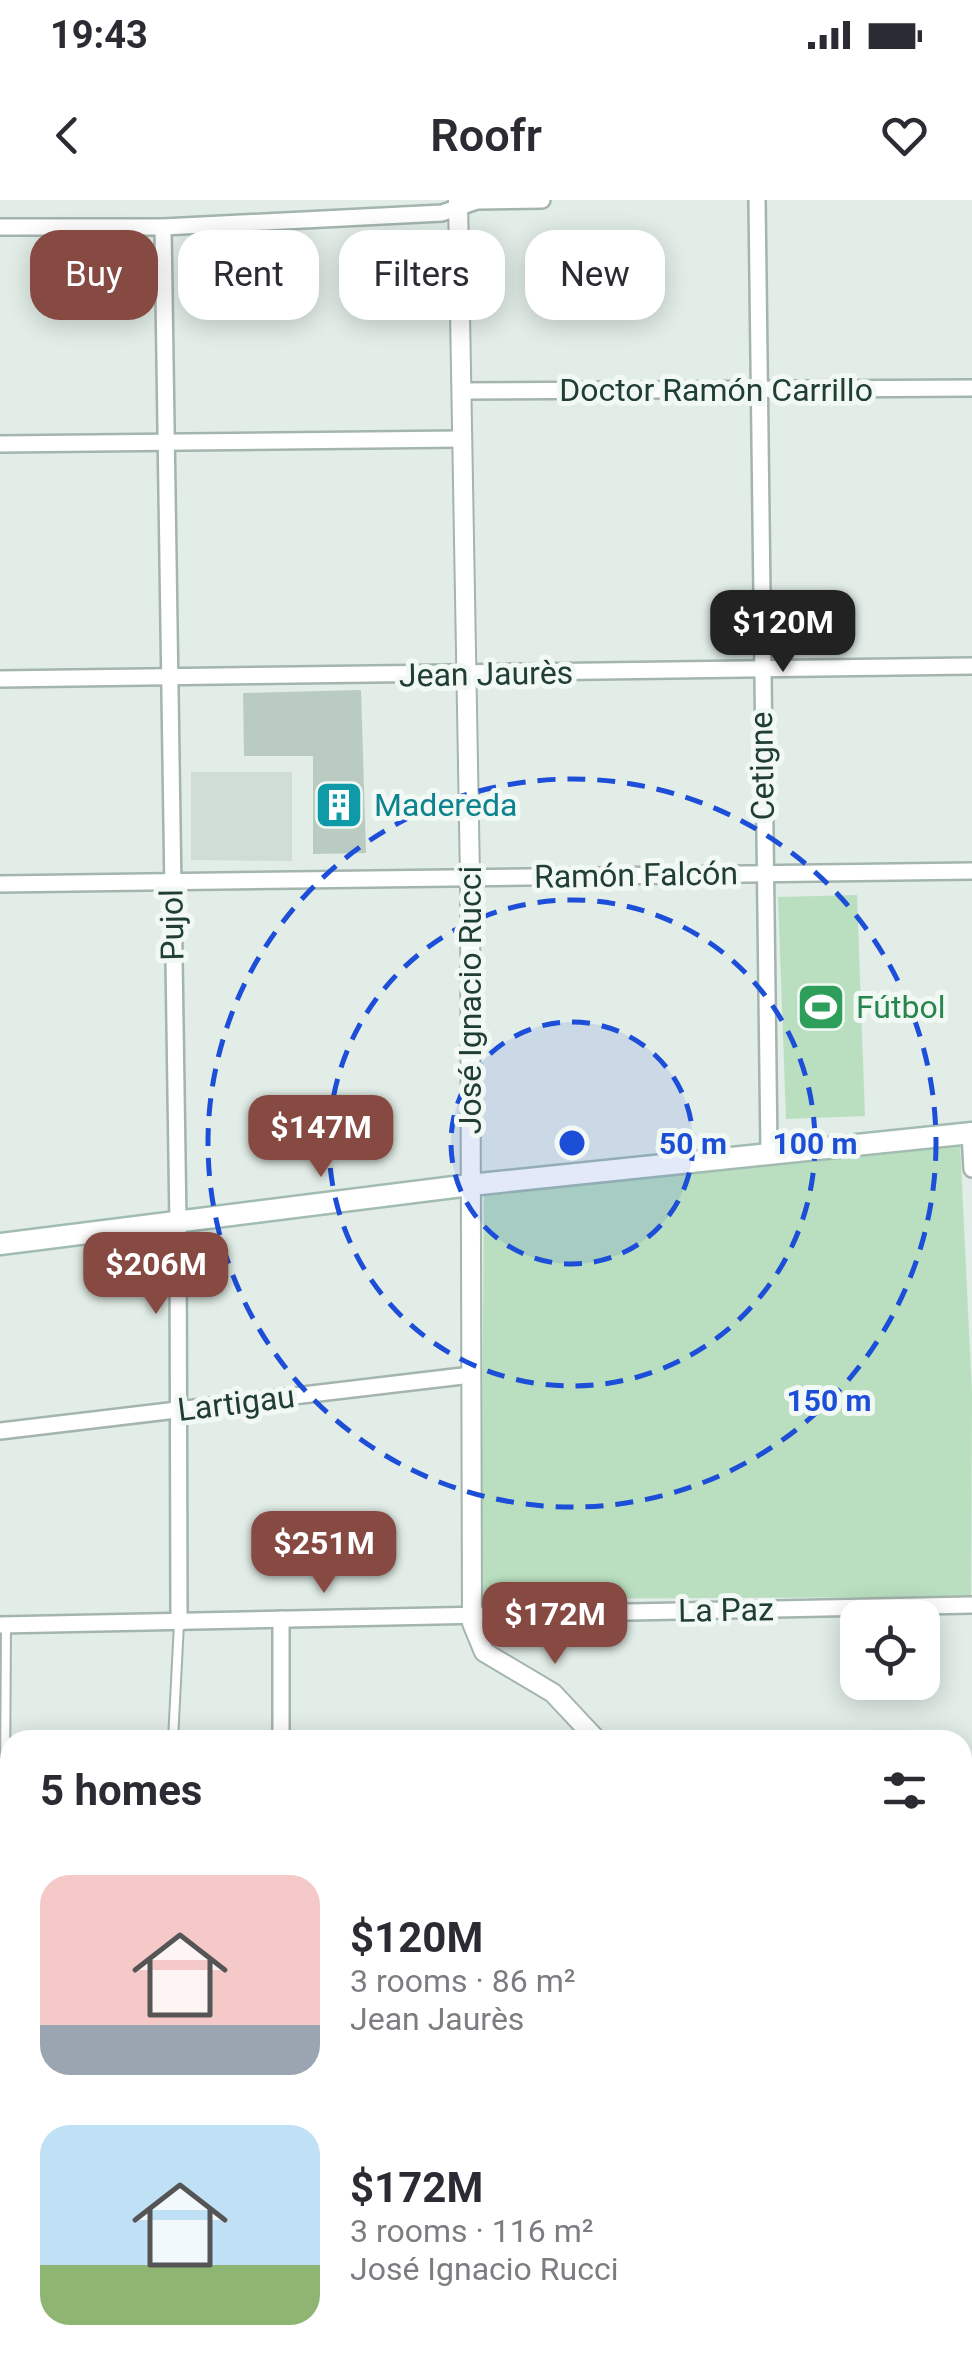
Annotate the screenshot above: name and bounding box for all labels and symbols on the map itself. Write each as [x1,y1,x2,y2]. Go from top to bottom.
street label: Doctor Ramón Carrillo [559,371,873,409]
pin: $120M [713,590,853,675]
street label: Jean Jaurès [398,653,574,695]
street label: Cetigne [742,711,782,821]
building icon: Madereda [313,779,365,831]
place label: Madereda [374,786,517,824]
street label: Ramón Falcón [534,854,738,896]
street label: José Ignacio Rucci [451,866,489,1134]
street label: Pujol [152,889,192,961]
sports icon: Fútbol [795,981,847,1033]
place label: Fútbol [856,988,945,1026]
pin: $147M [251,1095,391,1180]
centre of rings [554,1125,590,1161]
text: 50 m [659,1126,727,1161]
text: 100 m [772,1126,858,1161]
pin: $206M [86,1232,226,1317]
street label: Lartigau [175,1377,297,1429]
text: 150 m [786,1383,872,1418]
pin: $251M [254,1511,394,1596]
pin: $172M [485,1582,625,1667]
street label: La Paz [678,1590,774,1630]

